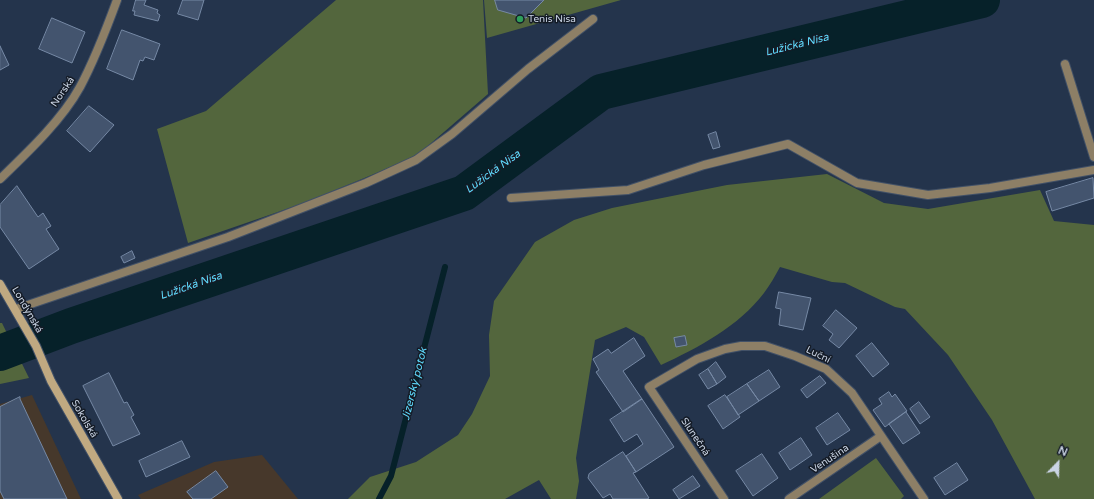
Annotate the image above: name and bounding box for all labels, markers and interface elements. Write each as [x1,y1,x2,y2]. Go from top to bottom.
place label: Tenis Nisa [528,13,576,25]
marker: Tenis Nisa [515,14,525,24]
water label: Lužická Nisa [764,31,830,59]
street label: Norská [49,75,77,109]
water label: Lužická Nisa [463,148,523,196]
water label: Lužická Nisa [158,269,224,303]
street label: Londýnská [9,285,45,335]
street label: Luční [804,344,832,366]
water label: Jizerský potok [400,346,430,422]
street label: Sokolská [68,398,100,440]
street label: Slunečná [678,416,712,458]
street label: Venušina [809,442,851,476]
north arrow [1038,443,1078,483]
text: N [1056,444,1069,459]

